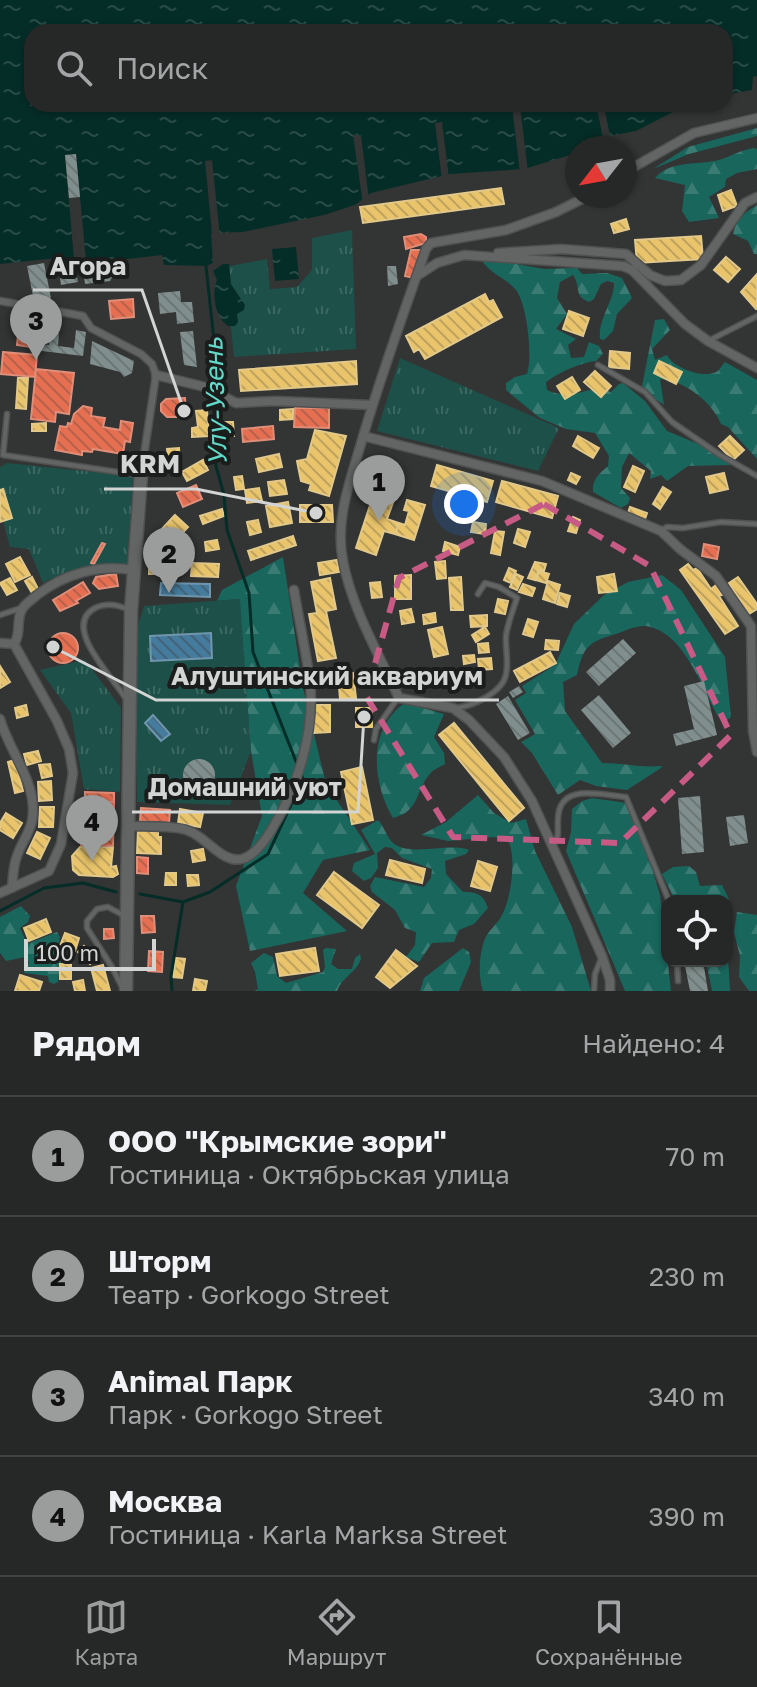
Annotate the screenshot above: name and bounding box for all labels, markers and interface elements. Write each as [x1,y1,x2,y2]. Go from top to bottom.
search box [24,24,733,112]
icon: search [52,46,96,90]
text: Поиск [116,50,208,86]
north arrow [565,136,637,208]
callout: Агора [33,240,142,290]
text: Агора [50,250,126,281]
pin: 3 [10,294,62,360]
water label: Улу-Узень [197,336,233,467]
callout: KRM [104,439,196,489]
text: KRM [120,448,180,479]
pin: 1 [353,455,405,521]
your location [444,484,484,524]
pin: 2 [143,527,195,593]
callout: Алуштинский аквариум [156,650,499,700]
text: Алуштинский аквариум [171,660,483,691]
callout: Домашний уют [132,762,358,812]
text: Домашний уют [148,771,342,802]
pin: 4 [66,795,118,861]
map controls [661,895,733,967]
button: locate [661,895,733,967]
scale bar [24,935,156,971]
text: 100 m [36,939,99,966]
text: Рядом [32,1023,141,1063]
text: Найдено: 4 [582,1028,725,1059]
text: ООО "Крымские зори" [108,1123,447,1159]
text: 1 [51,1141,65,1172]
text: 70 m [666,1141,725,1172]
text: Гостиница · Октябрьская улица [108,1159,510,1190]
text: Шторм [108,1243,211,1279]
text: 2 [50,1261,66,1292]
text: 230 m [649,1261,725,1292]
text: Театр · Gorkogo Street [108,1279,390,1310]
text: Animal Парк [108,1363,293,1399]
text: 3 [50,1381,66,1412]
text: 340 m [648,1381,725,1412]
text: Парк · Gorkogo Street [108,1399,383,1430]
text: Москва [108,1483,222,1519]
text: 4 [50,1501,66,1532]
text: 390 m [648,1501,725,1532]
text: Гостиница · Karla Marksa Street [108,1519,508,1550]
tab: Карта [74,1595,138,1670]
tab: Маршрут [287,1595,386,1670]
tab: Сохранённые [535,1595,683,1670]

